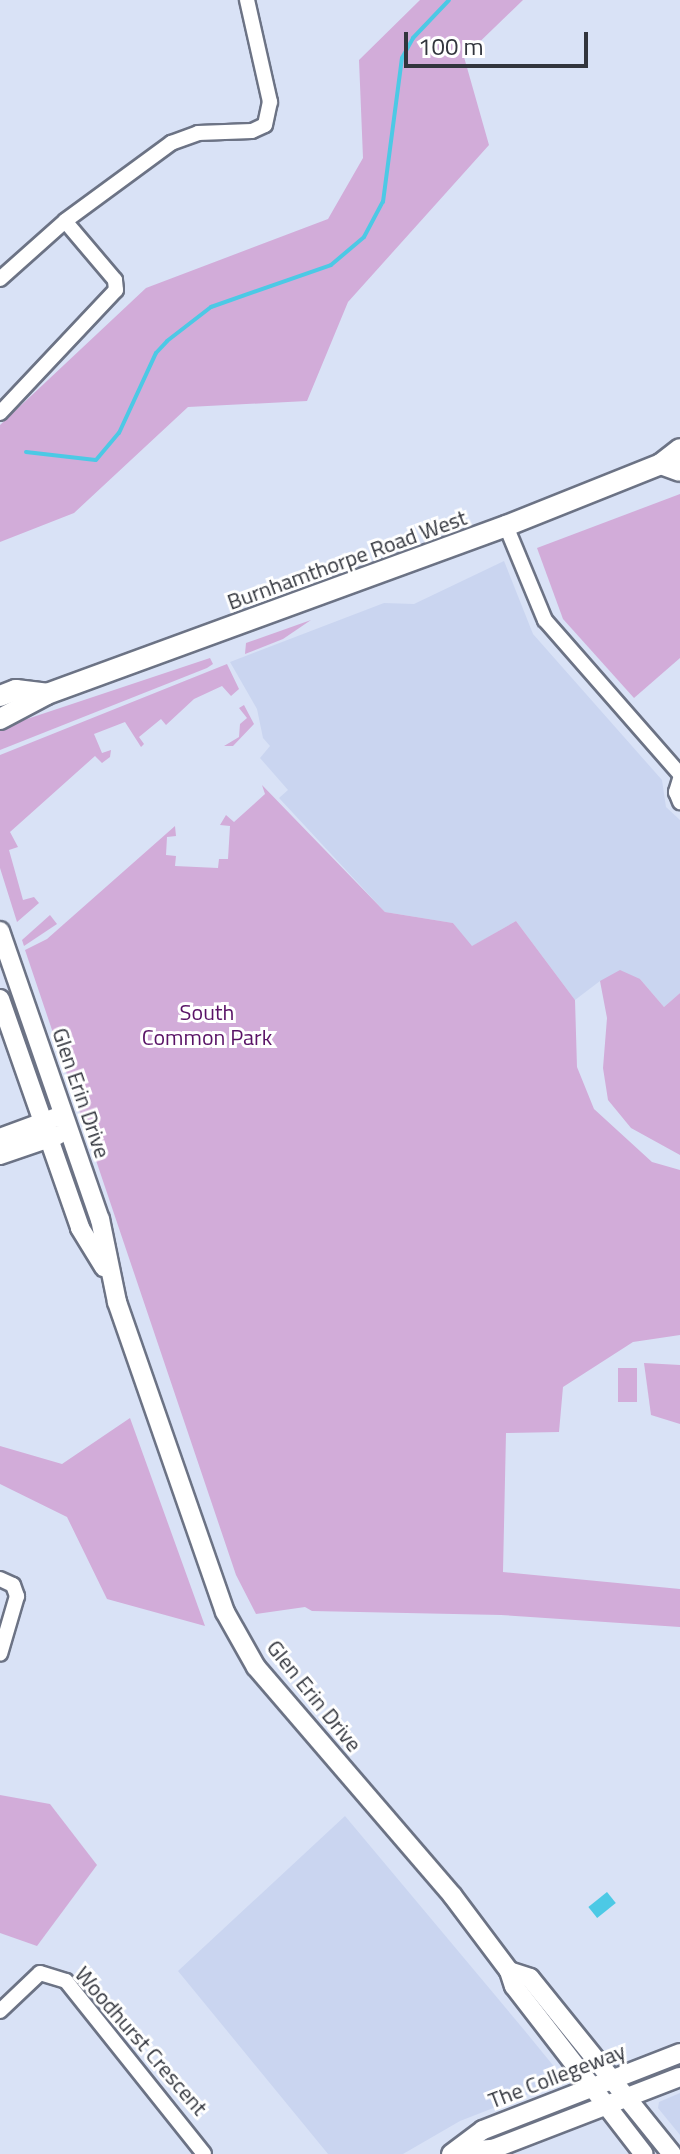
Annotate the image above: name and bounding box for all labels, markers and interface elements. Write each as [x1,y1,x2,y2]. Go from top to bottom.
scale bar [408,16,592,66]
text: 100 m [418,28,484,64]
street label: Burnhamthorpe Road West [224,504,470,616]
park label: South Common Park [142,999,272,1050]
street label: Glen Erin Drive [46,1025,116,1161]
street label: Glen Erin Drive [261,1635,367,1757]
street label: Woodhurst Crescent [69,1961,213,2121]
street label: The Collegeway [485,2038,629,2114]

